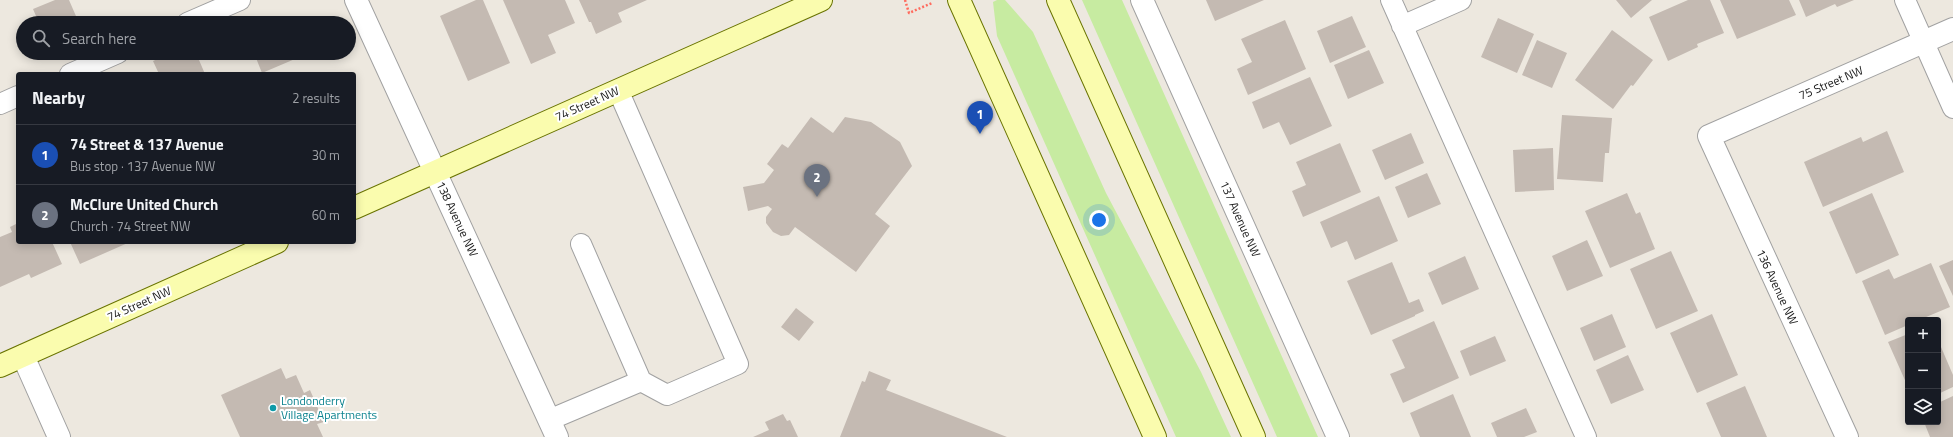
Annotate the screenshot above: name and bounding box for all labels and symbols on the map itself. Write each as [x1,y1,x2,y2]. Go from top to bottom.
street label: 75 Street NW [1796,60,1866,105]
street label: 74 Street NW [552,81,622,126]
pin: 1 [967,101,993,134]
pin: 2 [804,164,830,197]
street label: 138 Avenue NW [432,178,483,260]
street label: 137 Avenue NW [1215,178,1266,260]
your location [1089,210,1109,230]
street label: 136 Avenue NW [1752,246,1803,328]
street label: 74 Street NW [104,281,174,326]
place label: Londonderry Village Apartments [281,391,378,424]
marker: Londonderry Village Apartments [268,403,278,413]

